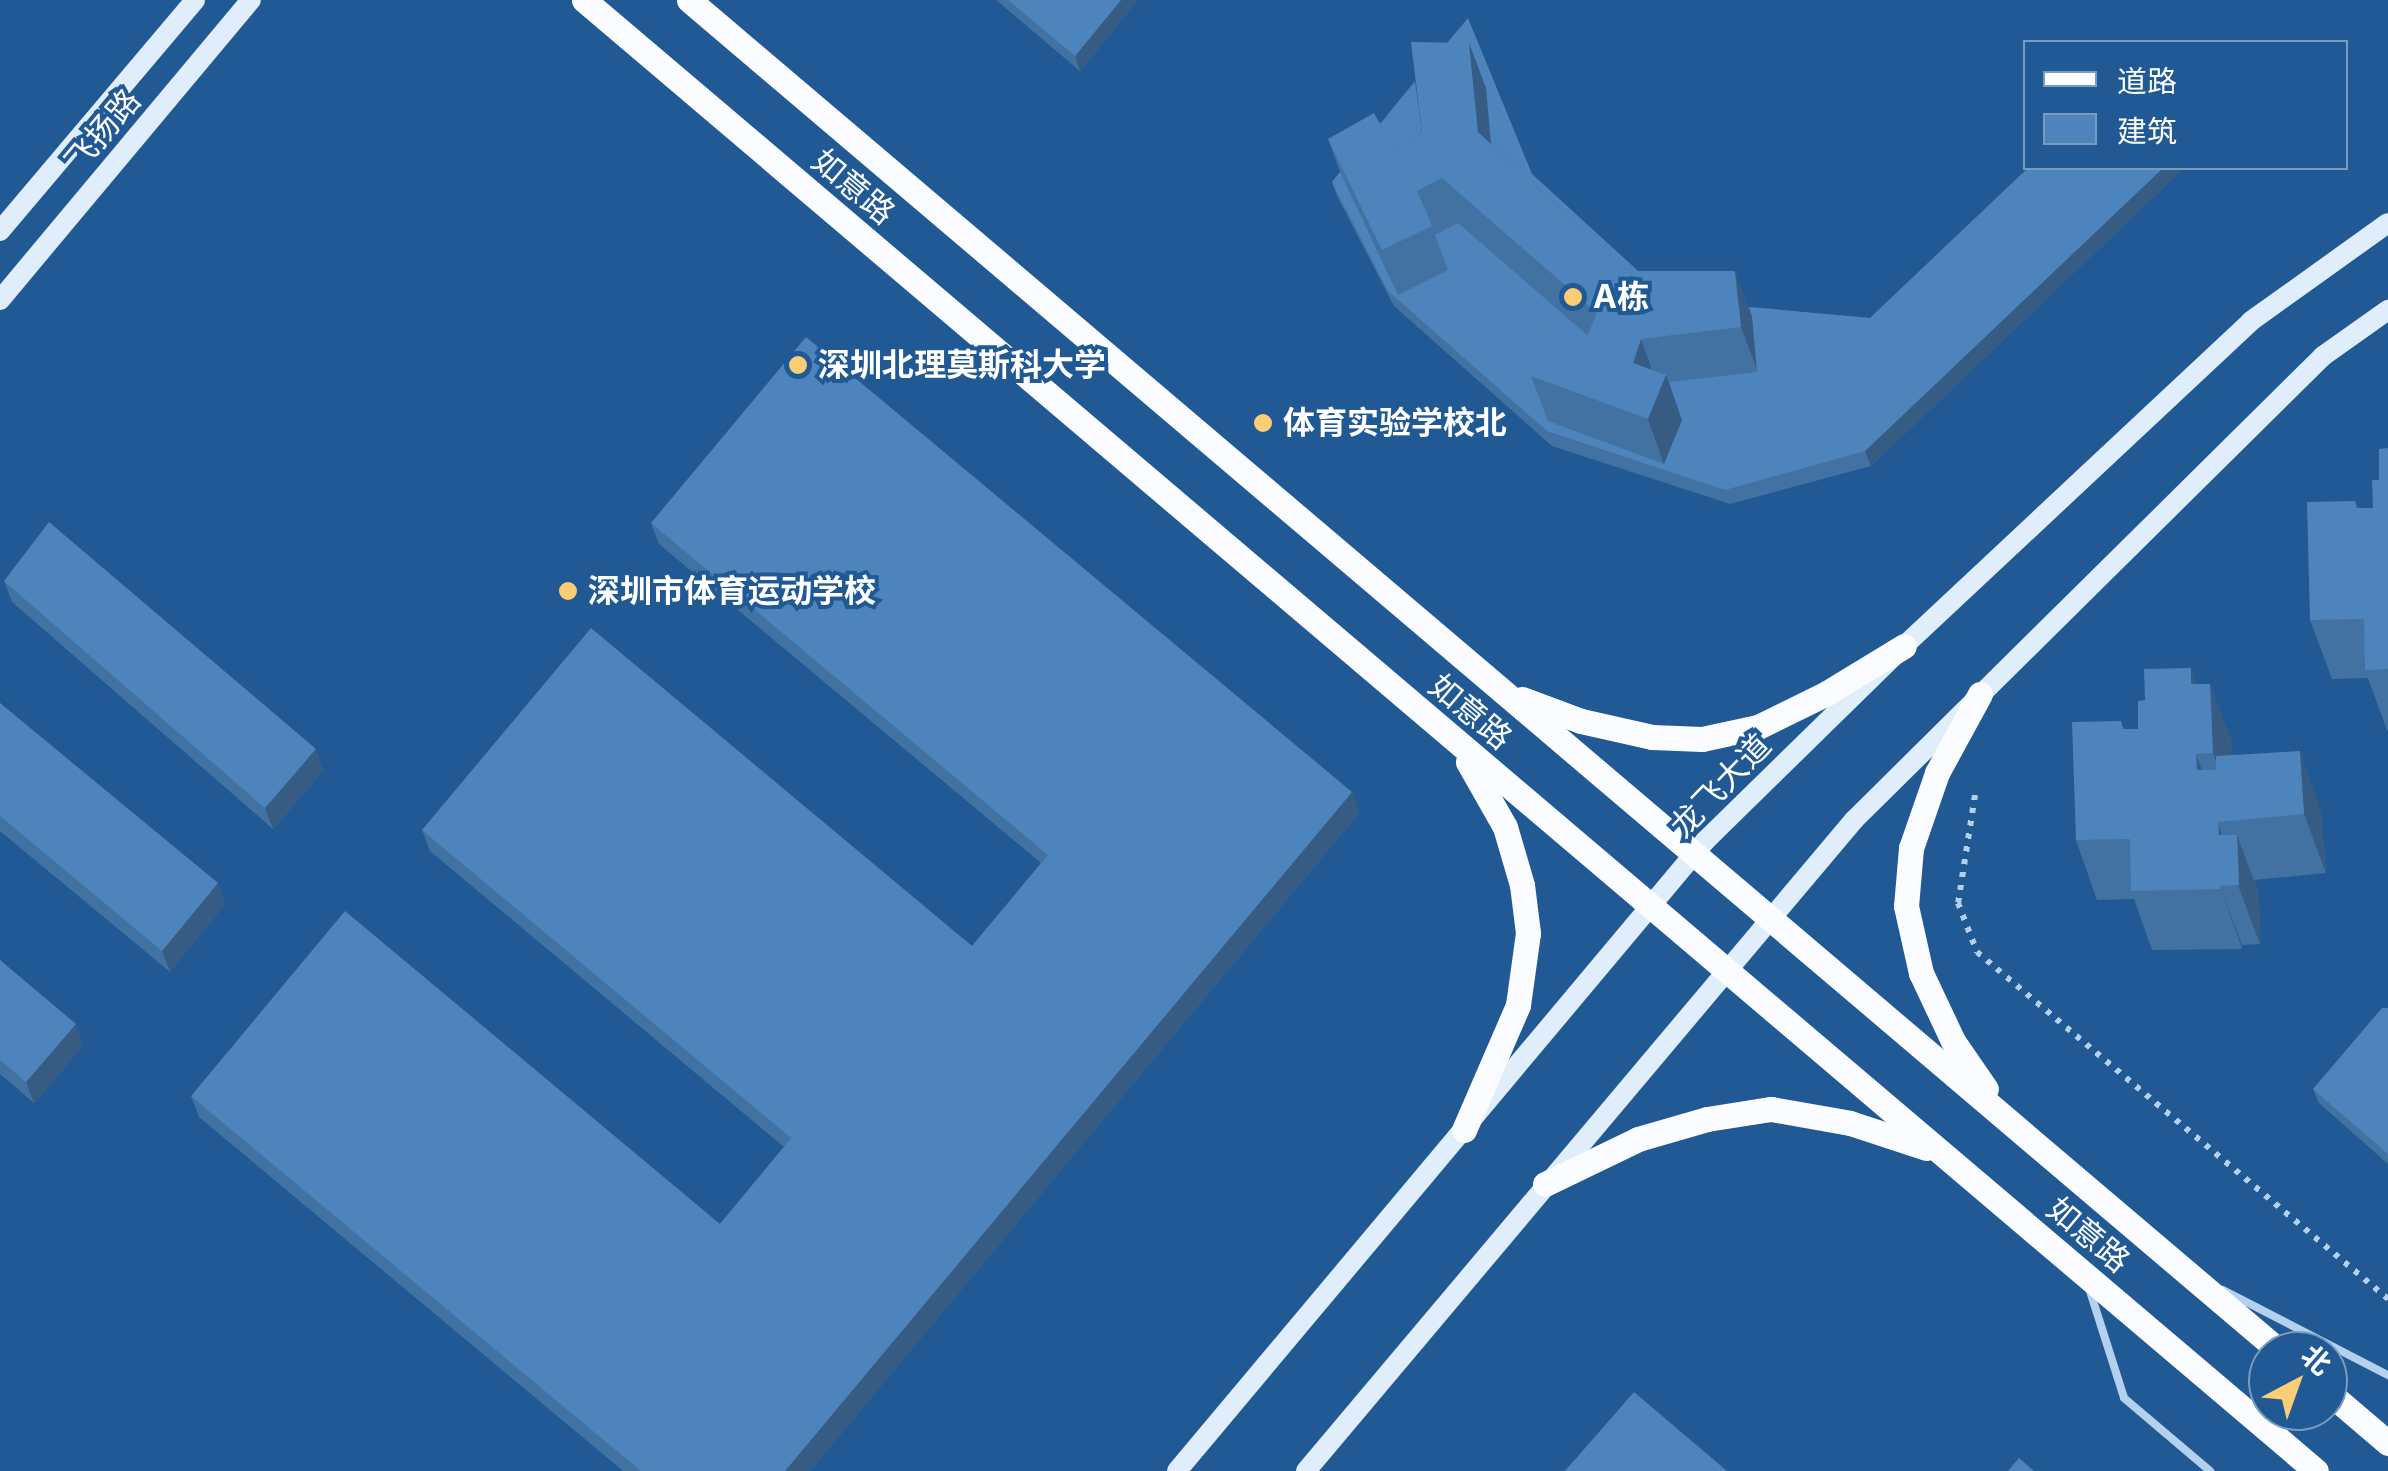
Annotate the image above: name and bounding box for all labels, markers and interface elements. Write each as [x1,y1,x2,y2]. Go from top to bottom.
legend [2023,40,2348,170]
text: 道路 [2117,63,2177,99]
street label: 飞扬路 [57,82,149,180]
text: 建筑 [2117,113,2177,149]
street label: 如意路 [804,141,902,233]
place label: A栋 [1593,278,1649,316]
marker: A栋 [1562,286,1584,308]
place label: 深圳北理莫斯科大学 [818,346,1106,384]
marker: 深圳北理莫斯科大学 [787,354,809,376]
place label: 体育实验学校北 [1283,404,1507,442]
marker: 体育实验学校北 [1252,412,1274,434]
place label: 深圳市体育运动学校 [588,572,876,610]
marker: 深圳市体育运动学校 [557,580,579,602]
street label: 如意路 [1421,666,1519,758]
street label: 龙飞大道 [1663,727,1779,845]
street label: 如意路 [2039,1189,2137,1281]
north arrow [2248,1331,2348,1431]
text: 北 [2295,1338,2338,1382]

